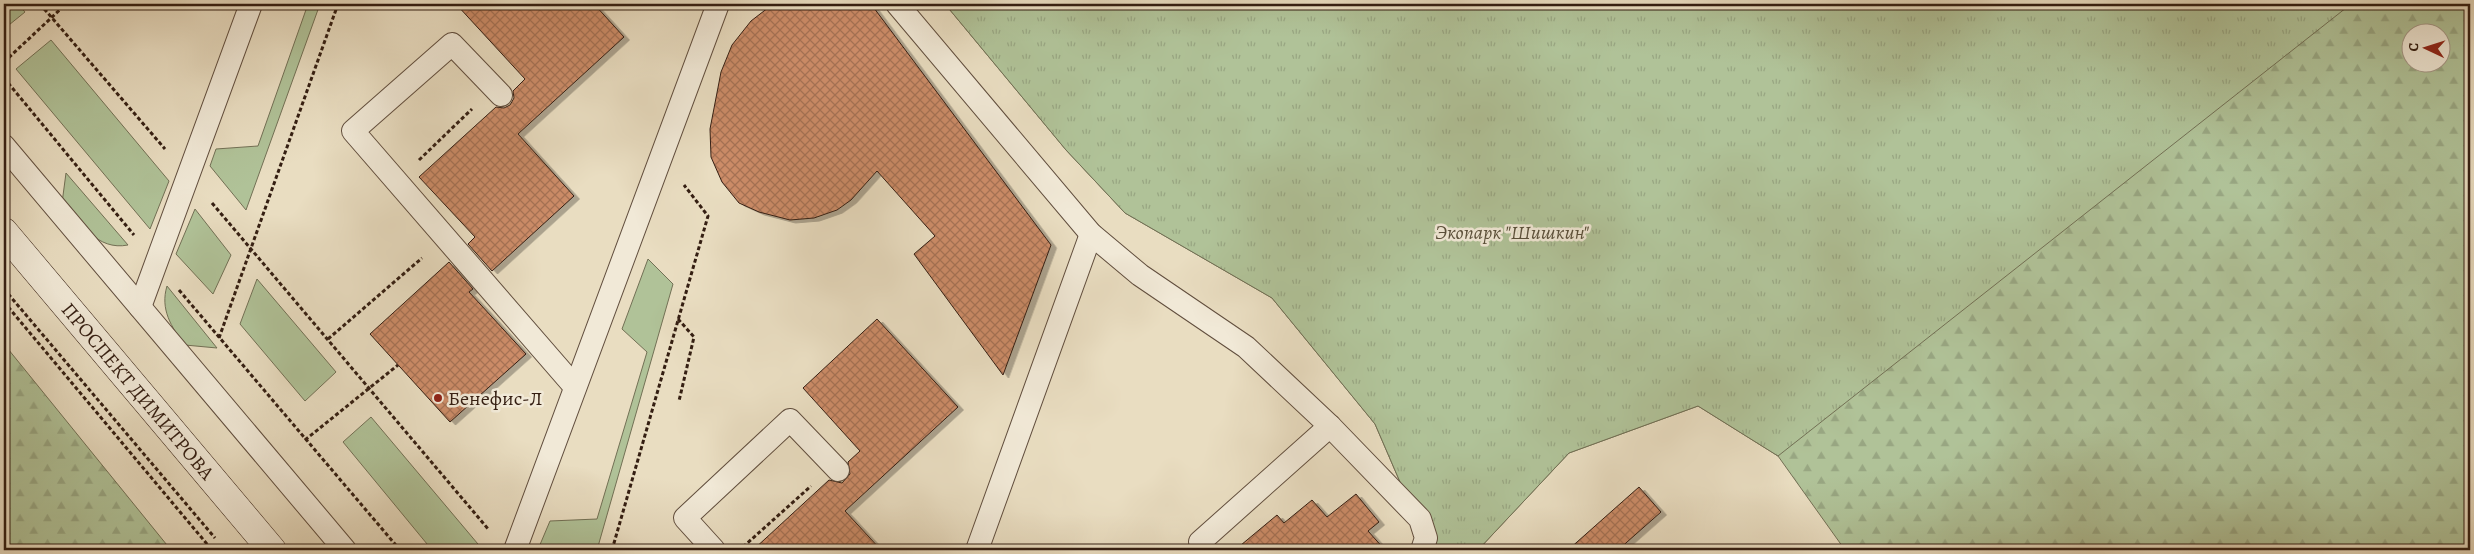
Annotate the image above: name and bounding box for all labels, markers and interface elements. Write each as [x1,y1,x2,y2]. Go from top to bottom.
north arrow [2402,22,2452,72]
text: С [2404,42,2423,52]
park label: Экопарк "Шишкин" [1435,219,1590,246]
street label: ПРОСПЕКТ ДИМИТРОВА [55,297,221,486]
place label: Бенефис-Л [448,385,543,412]
marker: Бенефис-Л [432,392,444,404]

